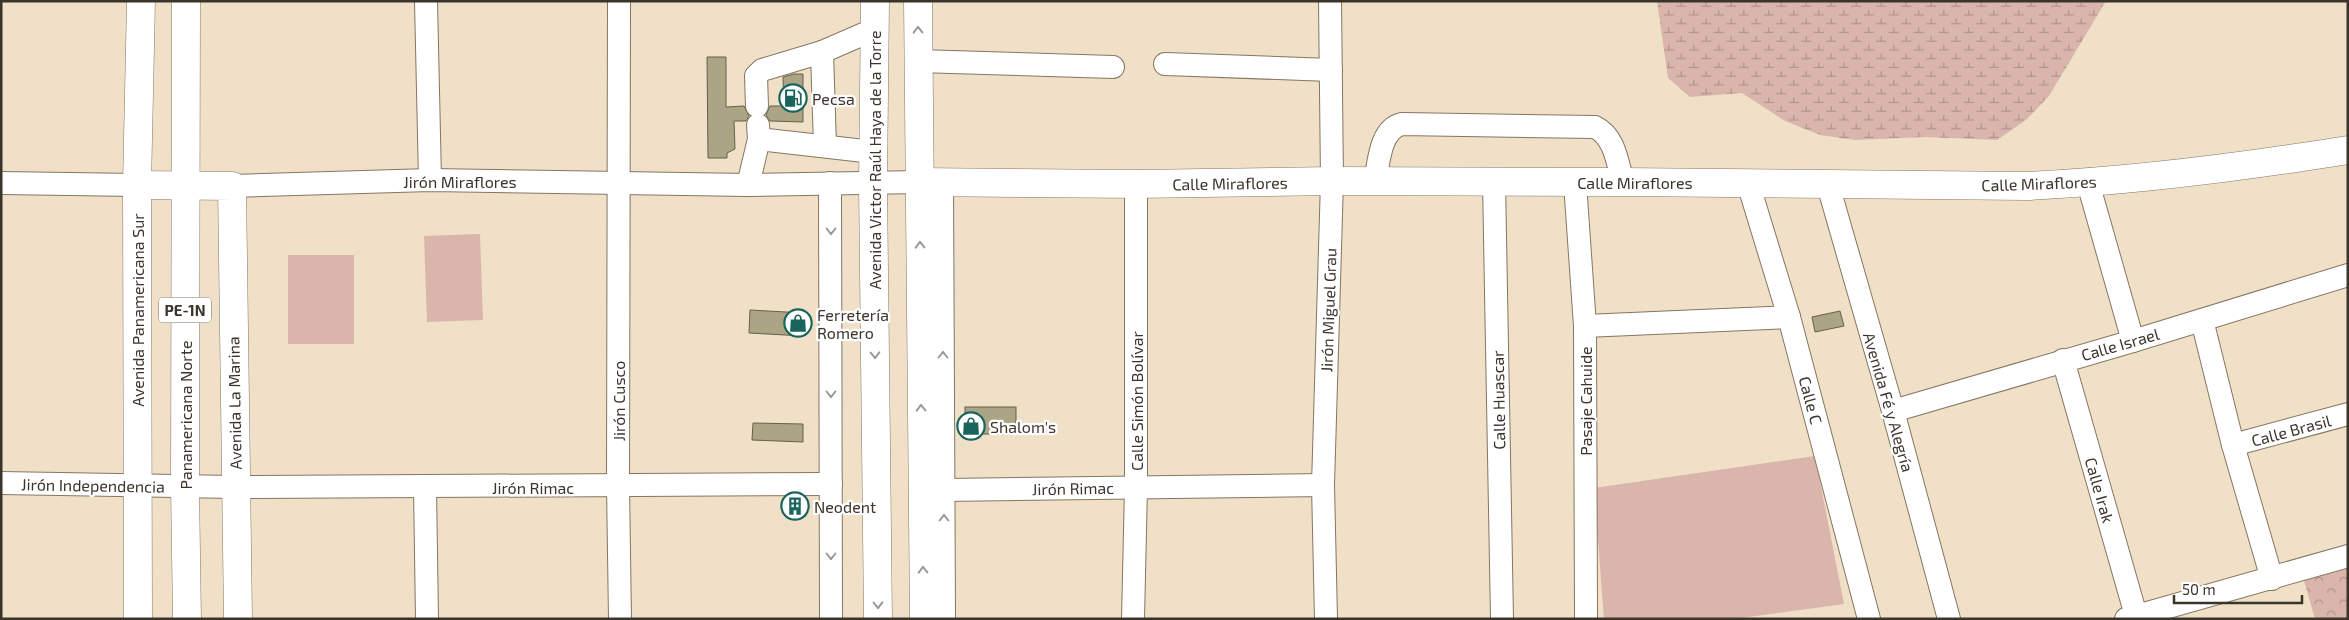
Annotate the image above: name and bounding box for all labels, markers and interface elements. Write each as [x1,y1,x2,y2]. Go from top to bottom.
one-way arrow [913,26,923,34]
street label: Avenida Victor Raúl Haya de la Torre [865,30,884,290]
fuel station icon: Pecsa [778,83,808,113]
place label: Pecsa [812,89,855,108]
street label: Calle Miraflores [1981,171,2097,195]
street label: Jirón Miraflores [403,172,517,191]
street label: Calle Miraflores [1172,172,1288,194]
street label: Calle Miraflores [1577,173,1693,192]
street label: Avenida Panamericana Sur [128,213,147,407]
one-way arrow [826,228,836,236]
one-way arrow [915,241,925,248]
street label: Jirón Miguel Grau [1316,247,1340,373]
road number: PE-1N [159,298,211,322]
place label: Ferretería Romero [817,305,889,342]
shop icon: Ferretería Romero [783,308,813,338]
street label: Calle Israel [2079,324,2162,364]
street label: Avenida Fé y Alegría [1860,330,1918,474]
street label: Calle Simón Bolívar [1127,331,1146,471]
street label: Avenida La Marina [223,336,245,470]
street label: Panamericana Norte [176,341,195,489]
street label: Pasaje Cahuide [1576,346,1596,456]
street label: Calle Huascar [1488,350,1508,450]
one-way arrow [938,351,948,358]
one-way arrow [870,352,880,359]
street label: Jirón Cusco [609,361,628,441]
street label: Calle C [1796,374,1826,426]
one-way arrow [826,390,836,398]
one-way arrow [916,403,927,411]
street label: Calle Brasil [2249,410,2333,450]
shop icon: Shalom's [956,411,986,441]
place label: Shalom's [990,417,1056,436]
street label: Calle Irak [2082,455,2118,525]
street label: Jirón Independencia [21,474,165,496]
street label: Jirón Rimac [492,478,574,497]
street label: Jirón Rimac [1032,478,1114,498]
building icon: Neodent [780,491,810,521]
place label: Neodent [814,497,876,516]
one-way arrow [939,513,949,521]
one-way arrow [826,553,836,561]
one-way arrow [918,566,928,574]
scale bar [2174,572,2302,604]
text: 50 m [2182,580,2216,598]
one-way arrow [873,602,883,609]

